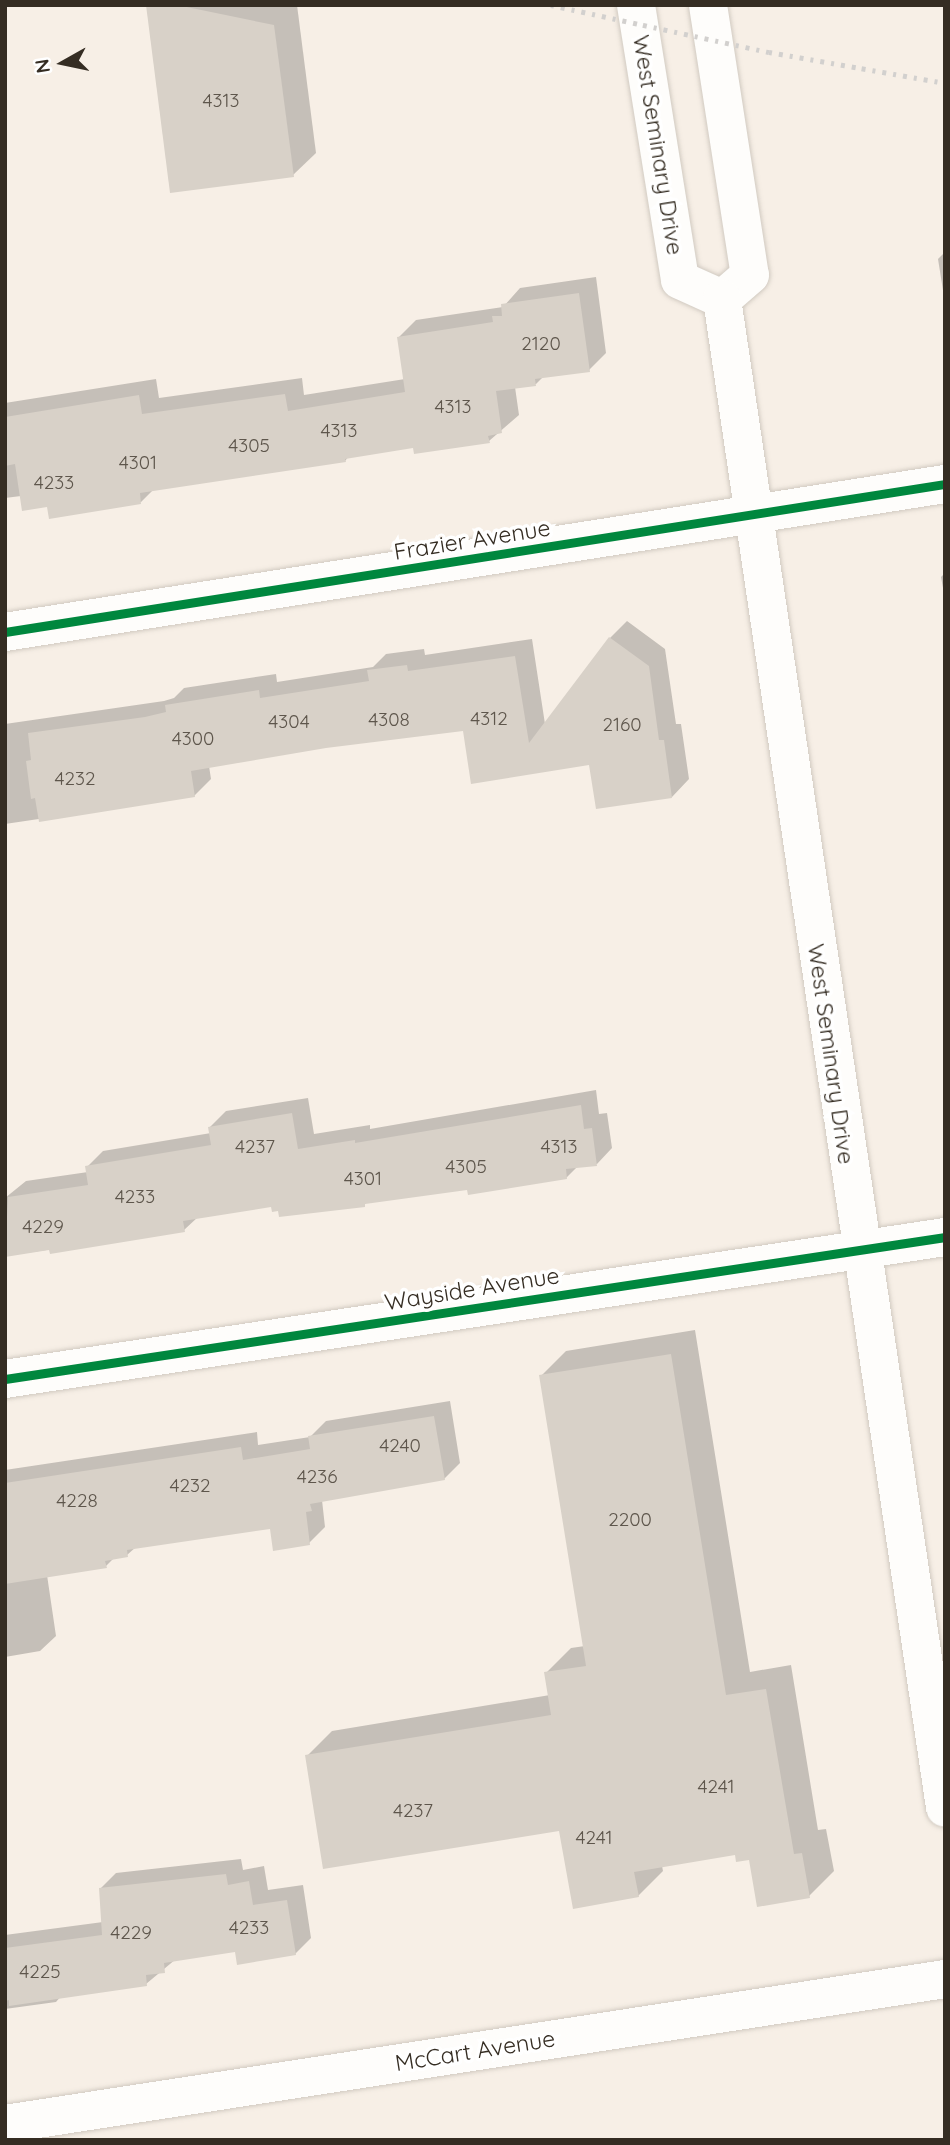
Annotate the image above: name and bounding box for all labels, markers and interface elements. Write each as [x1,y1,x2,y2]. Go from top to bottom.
north arrow [28,28,98,98]
street label: West Seminary Drive [627,33,689,257]
text: N [29,58,55,75]
house number: 4313 [203,90,239,112]
house number: 2120 [521,333,561,355]
house number: 4313 [435,396,471,418]
house number: 4313 [321,420,357,442]
house number: 4305 [228,435,270,457]
house number: 4301 [119,452,157,474]
house number: 4233 [34,472,74,494]
street label: Frazier Avenue [392,514,552,566]
house number: 4312 [470,708,508,730]
house number: 4308 [368,709,410,731]
house number: 4304 [268,711,310,733]
house number: 2160 [602,714,642,736]
house number: 4300 [172,728,214,750]
house number: 4232 [54,768,96,790]
street label: West Seminary Drive [802,942,860,1166]
house number: 4237 [235,1136,275,1158]
house number: 4313 [541,1136,577,1158]
house number: 4305 [445,1156,487,1178]
house number: 4301 [344,1168,382,1190]
house number: 4233 [115,1186,155,1208]
house number: 4229 [22,1216,64,1238]
street label: Wayside Avenue [383,1262,561,1316]
house number: 4240 [379,1435,421,1457]
house number: 4236 [297,1466,337,1488]
house number: 4232 [169,1475,211,1497]
house number: 4228 [56,1490,98,1512]
house number: 2200 [608,1509,652,1531]
house number: 4241 [697,1776,735,1798]
house number: 4237 [393,1800,433,1822]
house number: 4241 [575,1827,613,1849]
house number: 4233 [229,1917,269,1939]
house number: 4229 [110,1922,152,1944]
house number: 4225 [19,1961,61,1983]
street label: McCart Avenue [393,2025,557,2077]

